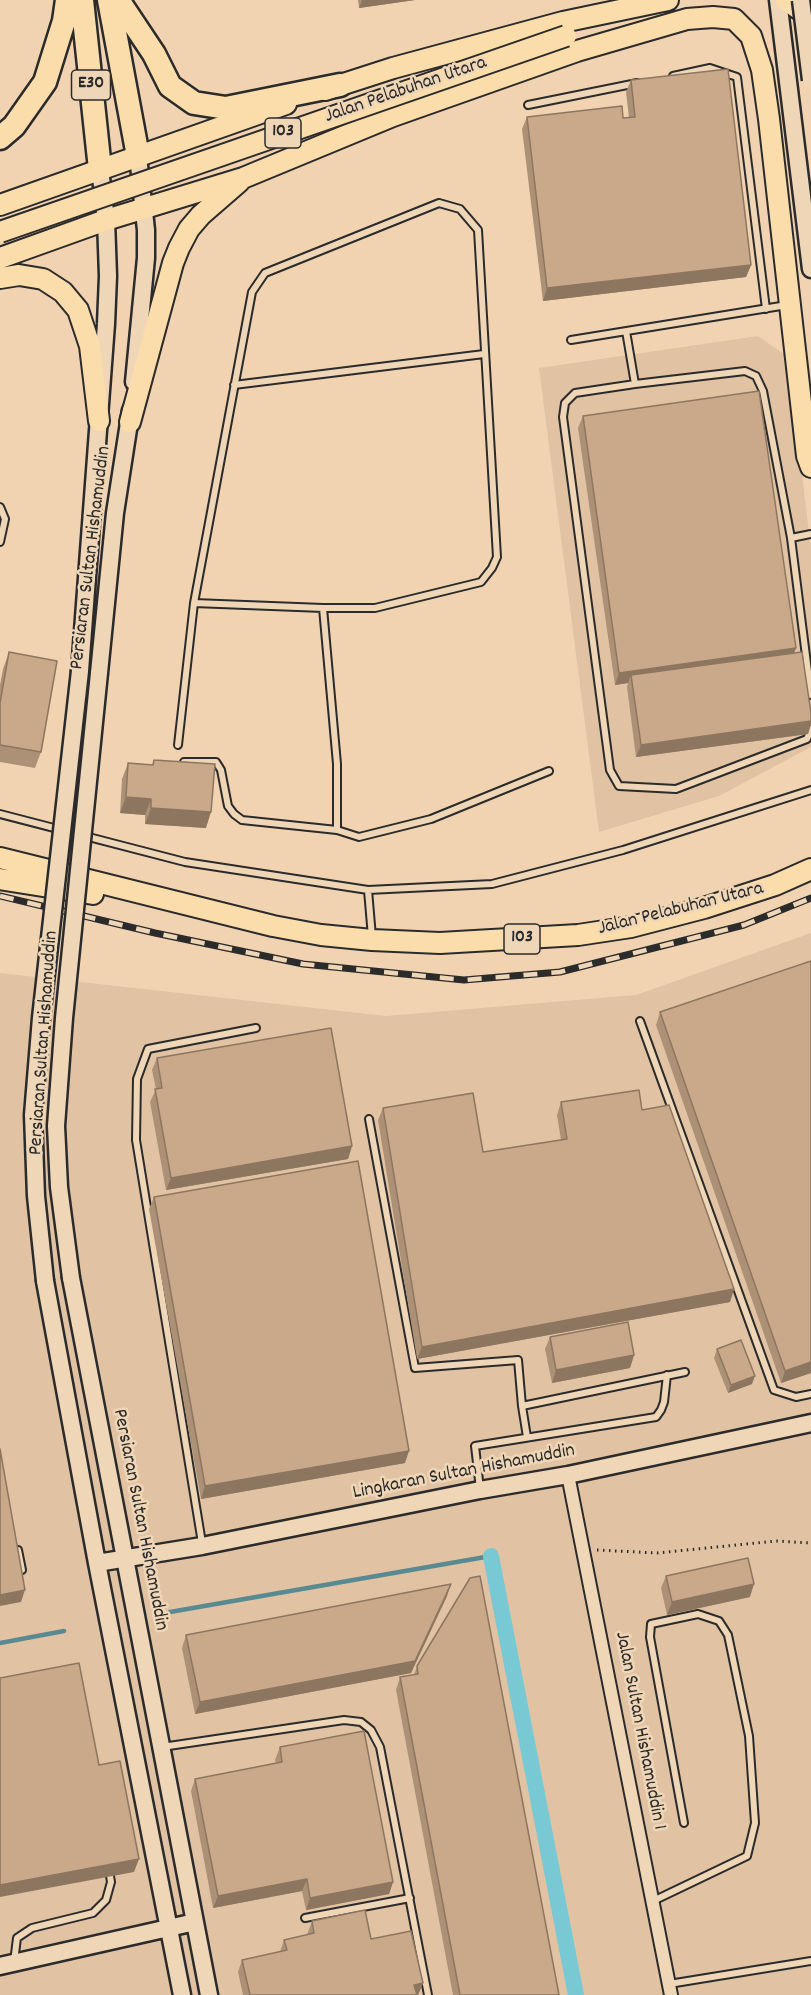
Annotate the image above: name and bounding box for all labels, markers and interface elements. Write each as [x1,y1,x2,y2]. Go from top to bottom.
street label: Jalan Pelabuhan Utara [322,52,490,130]
road number: E30 [72,70,110,100]
road number: 103 [265,118,301,148]
street label: Persiaran Sultan Hishamuddin [66,445,118,671]
street label: Jalan Pelabuhan Utara [596,878,766,942]
road number: 103 [504,924,540,954]
street label: Persiaran Sultan Hishamuddin [25,930,65,1156]
street label: Persiaran Sultan Hishamuddin [106,1407,172,1633]
street label: Lingkaran Sultan Hishamuddin [351,1440,577,1506]
street label: Jalan Sultan Hishamuddin 1 [608,1630,670,1832]

